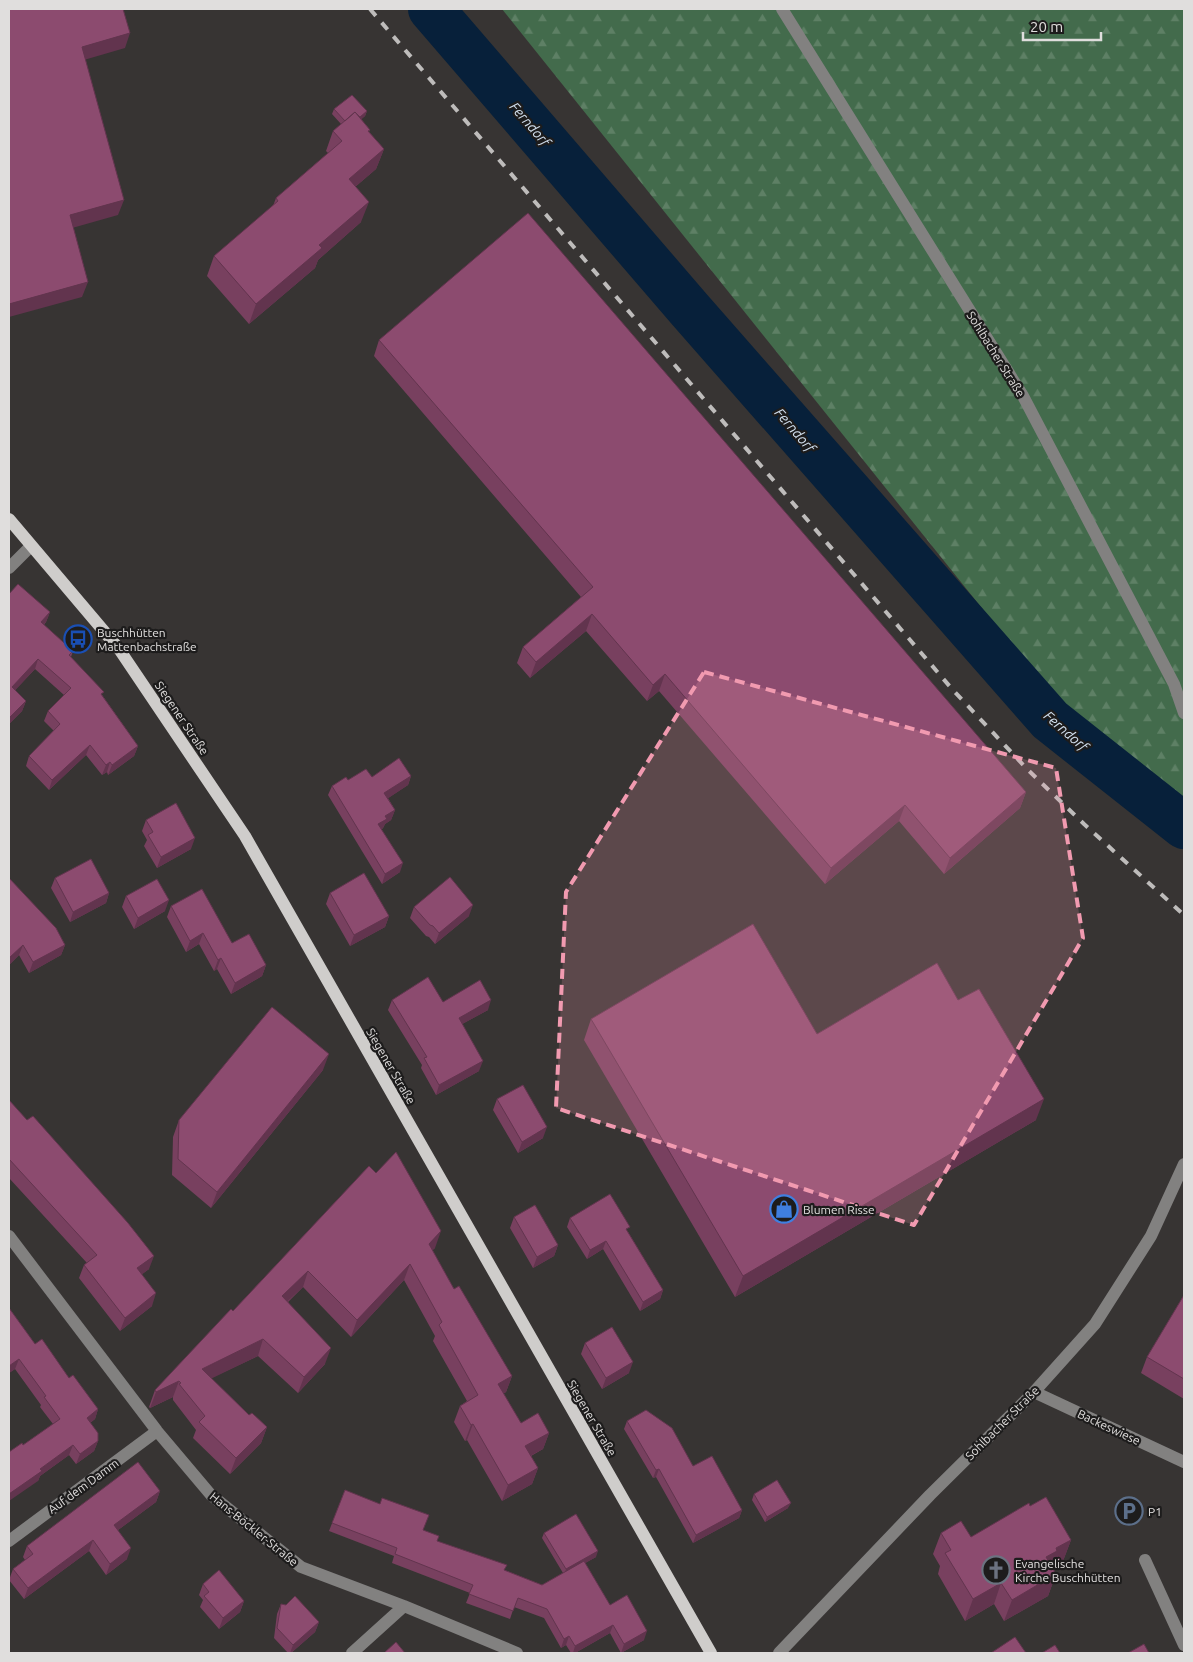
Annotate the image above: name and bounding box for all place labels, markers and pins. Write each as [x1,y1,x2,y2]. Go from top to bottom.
bus stop icon: Buschhütten Mattenbachstraße [63,624,93,654]
place label: Buschhütten Mattenbachstraße [97,626,197,653]
shop icon: Blumen Risse [769,1194,799,1224]
place label: Blumen Risse [803,1203,875,1216]
parking icon: P1 [1114,1496,1144,1526]
place label: P1 [1148,1505,1162,1518]
church icon: Evangelische Kirche Buschhütten [981,1555,1011,1585]
place label: Evangelische Kirche Buschhütten [1015,1557,1121,1584]

